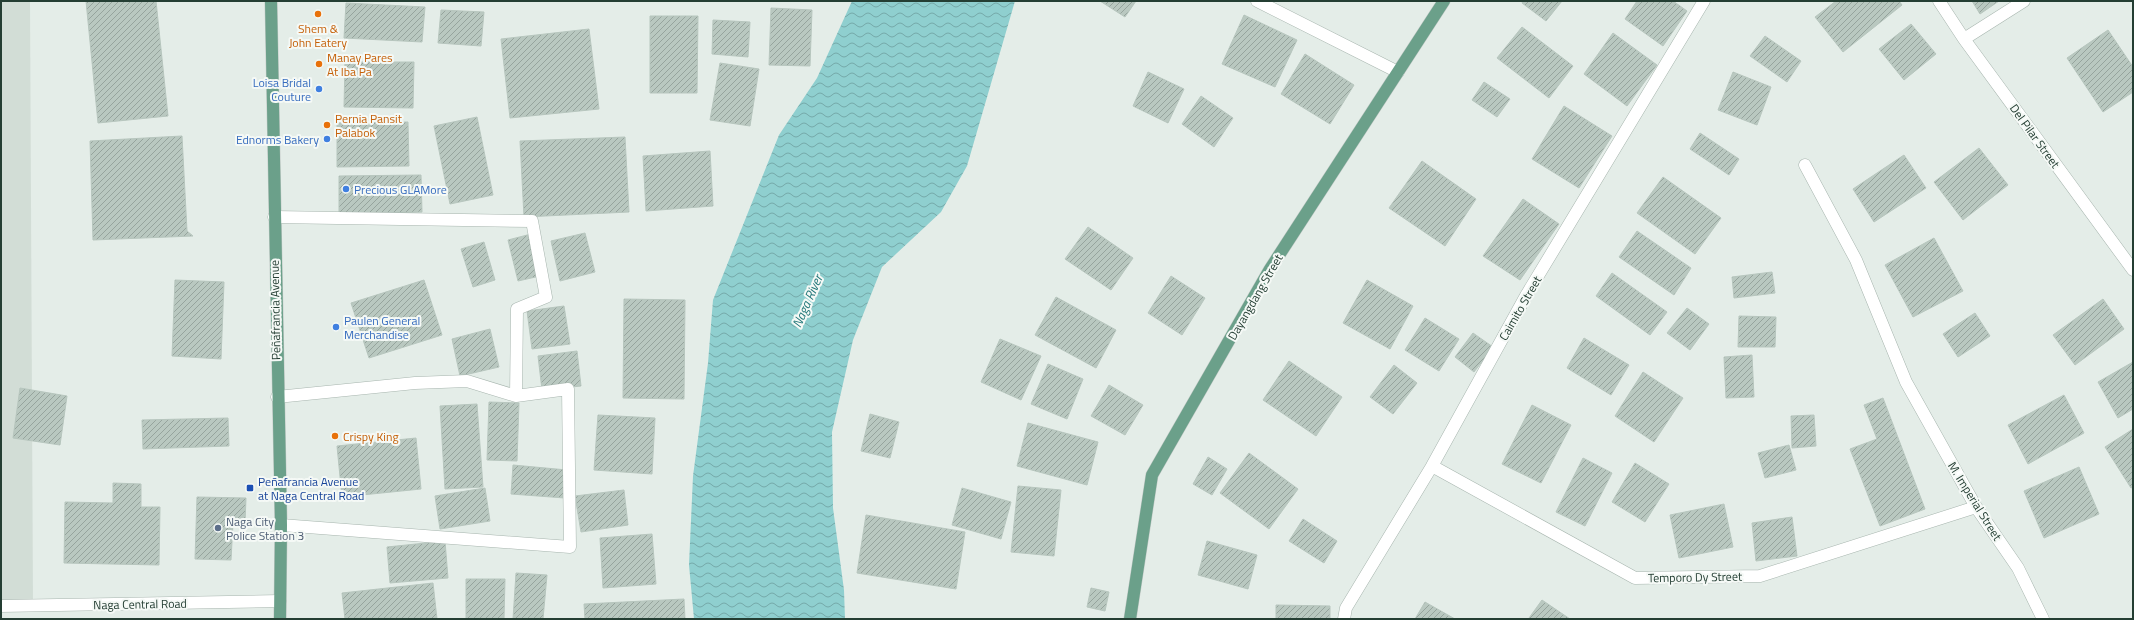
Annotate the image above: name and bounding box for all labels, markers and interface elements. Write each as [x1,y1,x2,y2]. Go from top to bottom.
marker: Shem & John Eatery [313,9,323,19]
place label: Shem & John Eatery [289,19,347,52]
place label: Manay Pares At Iba Pa [327,48,393,81]
marker: Manay Pares At Iba Pa [314,59,324,69]
place label: Loisa Bridal Couture [253,73,311,106]
marker: Loisa Bridal Couture [314,84,324,94]
street label: Del Pilar Street [2005,100,2065,173]
place label: Pernia Pansit Palabok [335,109,403,142]
marker: Pernia Pansit Palabok [322,120,332,130]
place label: Ednorms Bakery [236,130,319,149]
marker: Ednorms Bakery [322,134,332,144]
place label: Precious GLAMore [354,180,447,199]
marker: Precious GLAMore [341,184,351,194]
street label: Dayangdang Street [1223,250,1288,344]
street label: Peñafrancia Avenue [265,260,285,360]
water label: Naga River [786,270,828,331]
street label: Caimito Street [1494,271,1547,344]
place label: Paulen General Merchandise [344,311,420,344]
marker: Paulen General Merchandise [331,322,341,332]
place label: Crispy King [343,427,399,446]
marker: Crispy King [330,431,340,441]
street label: M. Imperial Street [1943,458,2007,545]
place label: Peñafrancia Avenue at Naga Central Road [258,472,364,505]
marker: Peñafrancia Avenue at Naga Central Road [245,483,255,493]
place label: Naga City Police Station 3 [226,512,304,545]
marker: Naga City Police Station 3 [213,523,223,533]
street label: Temporo Dy Street [1648,567,1743,587]
street label: Naga Central Road [93,594,187,614]

